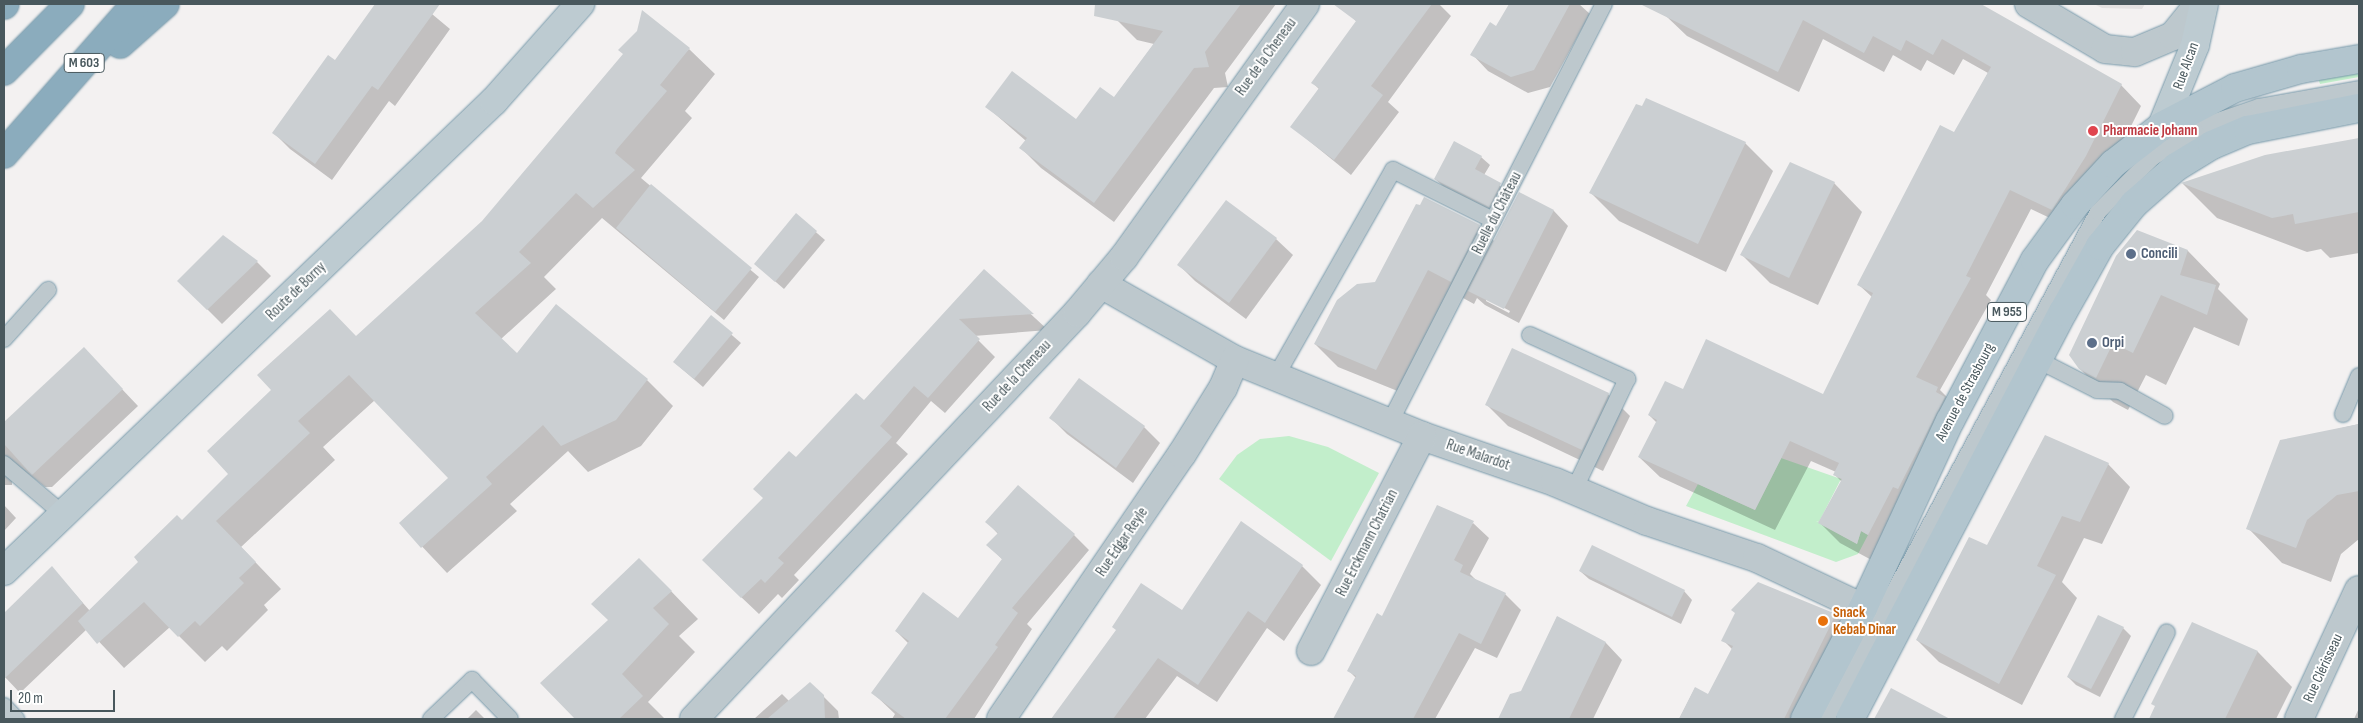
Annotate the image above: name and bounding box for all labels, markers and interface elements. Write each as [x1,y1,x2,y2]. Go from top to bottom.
street label: Rue de la Cheneau [1232,15,1300,99]
street label: Rue Alcan [2169,40,2203,92]
road number: M 603 [63,52,105,74]
place label: Pharmacie Johann [2103,122,2197,140]
marker: Pharmacie Johann [2087,125,2099,137]
street label: Ruelle du Château [1469,169,1525,257]
place label: Concili [2141,245,2177,263]
marker: Concili [2125,248,2137,260]
street label: Route de Borny [262,258,330,324]
road number: M 955 [1987,300,2027,324]
place label: Orpi [2102,334,2124,352]
street label: Rue de la Cheneau [979,336,1055,416]
marker: Orpi [2086,337,2098,349]
street label: Avenue de Strasbourg [1932,340,1998,444]
street label: Rue Malardot [1444,436,1512,474]
street label: Rue Erckmann Chatrian [1332,487,1402,599]
street label: Rue Edgar Reyle [1092,504,1152,580]
place label: Snack Kebab Dinar [1833,603,1896,638]
marker: Snack Kebab Dinar [1817,615,1829,627]
street label: Rue Clérisseau [2299,631,2347,705]
scale bar [12,680,118,712]
text: 20 m [18,689,43,708]

